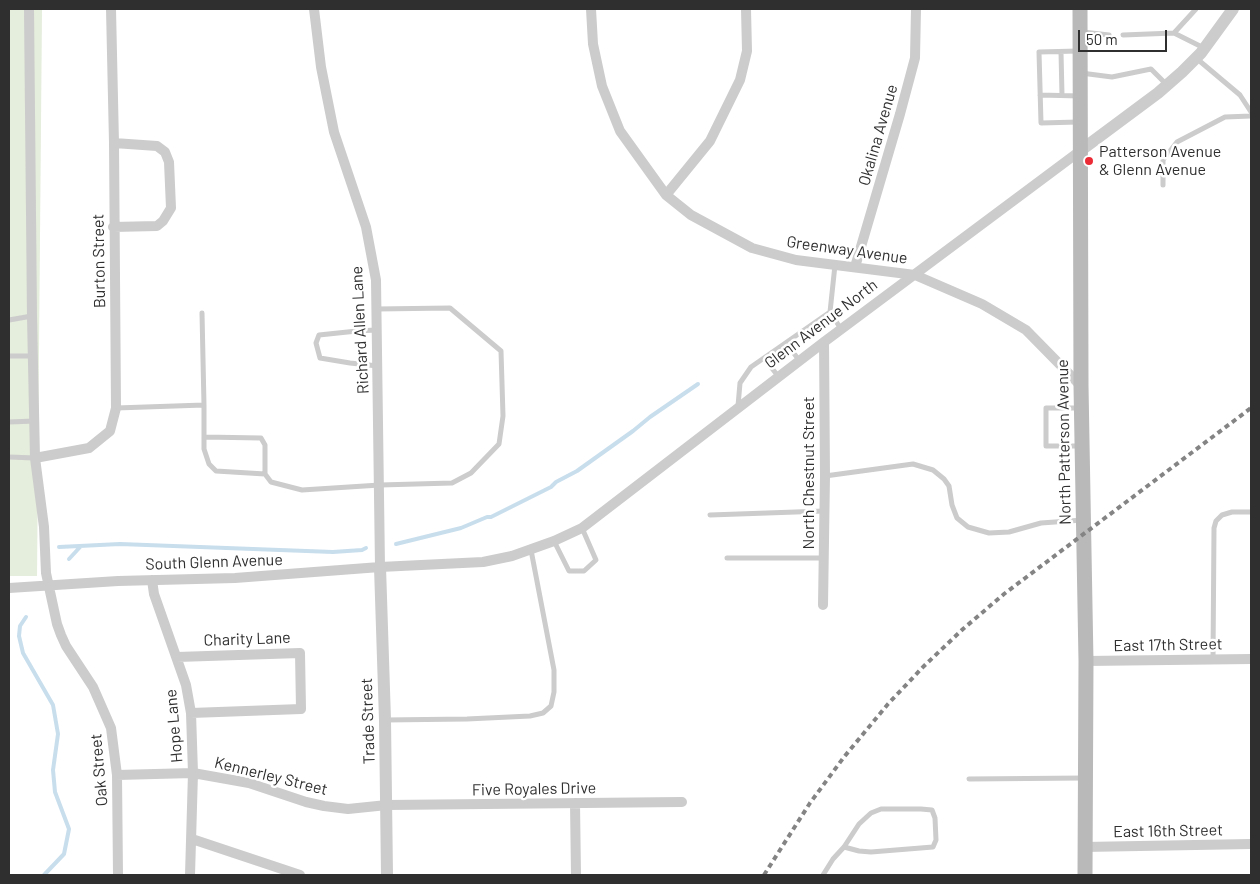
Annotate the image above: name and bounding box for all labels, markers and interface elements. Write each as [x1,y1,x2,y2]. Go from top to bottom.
scale bar [1080,20,1169,52]
text: 50 m [1086,30,1118,48]
street label: Okalina Avenue [854,82,902,188]
place label: Patterson Avenue & Glenn Avenue [1099,142,1221,180]
marker: Patterson Avenue & Glenn Avenue [1083,155,1095,167]
street label: Burton Street [89,214,109,308]
street label: Greenway Avenue [785,232,909,268]
street label: Richard Allen Lane [347,265,373,395]
street label: Glenn Avenue North [761,275,881,373]
street label: North Patterson Avenue [1053,359,1075,525]
street label: North Chestnut Street [799,396,819,550]
street label: South Glenn Avenue [145,550,283,574]
street label: Charity Lane [203,628,291,650]
street label: East 17th Street [1113,634,1223,656]
street label: Trade Street [357,678,379,764]
street label: Hope Lane [161,688,187,764]
street label: Oak Street [86,733,112,807]
street label: Kennerley Street [212,753,330,799]
street label: Five Royales Drive [472,778,596,800]
street label: East 16th Street [1113,820,1223,842]

